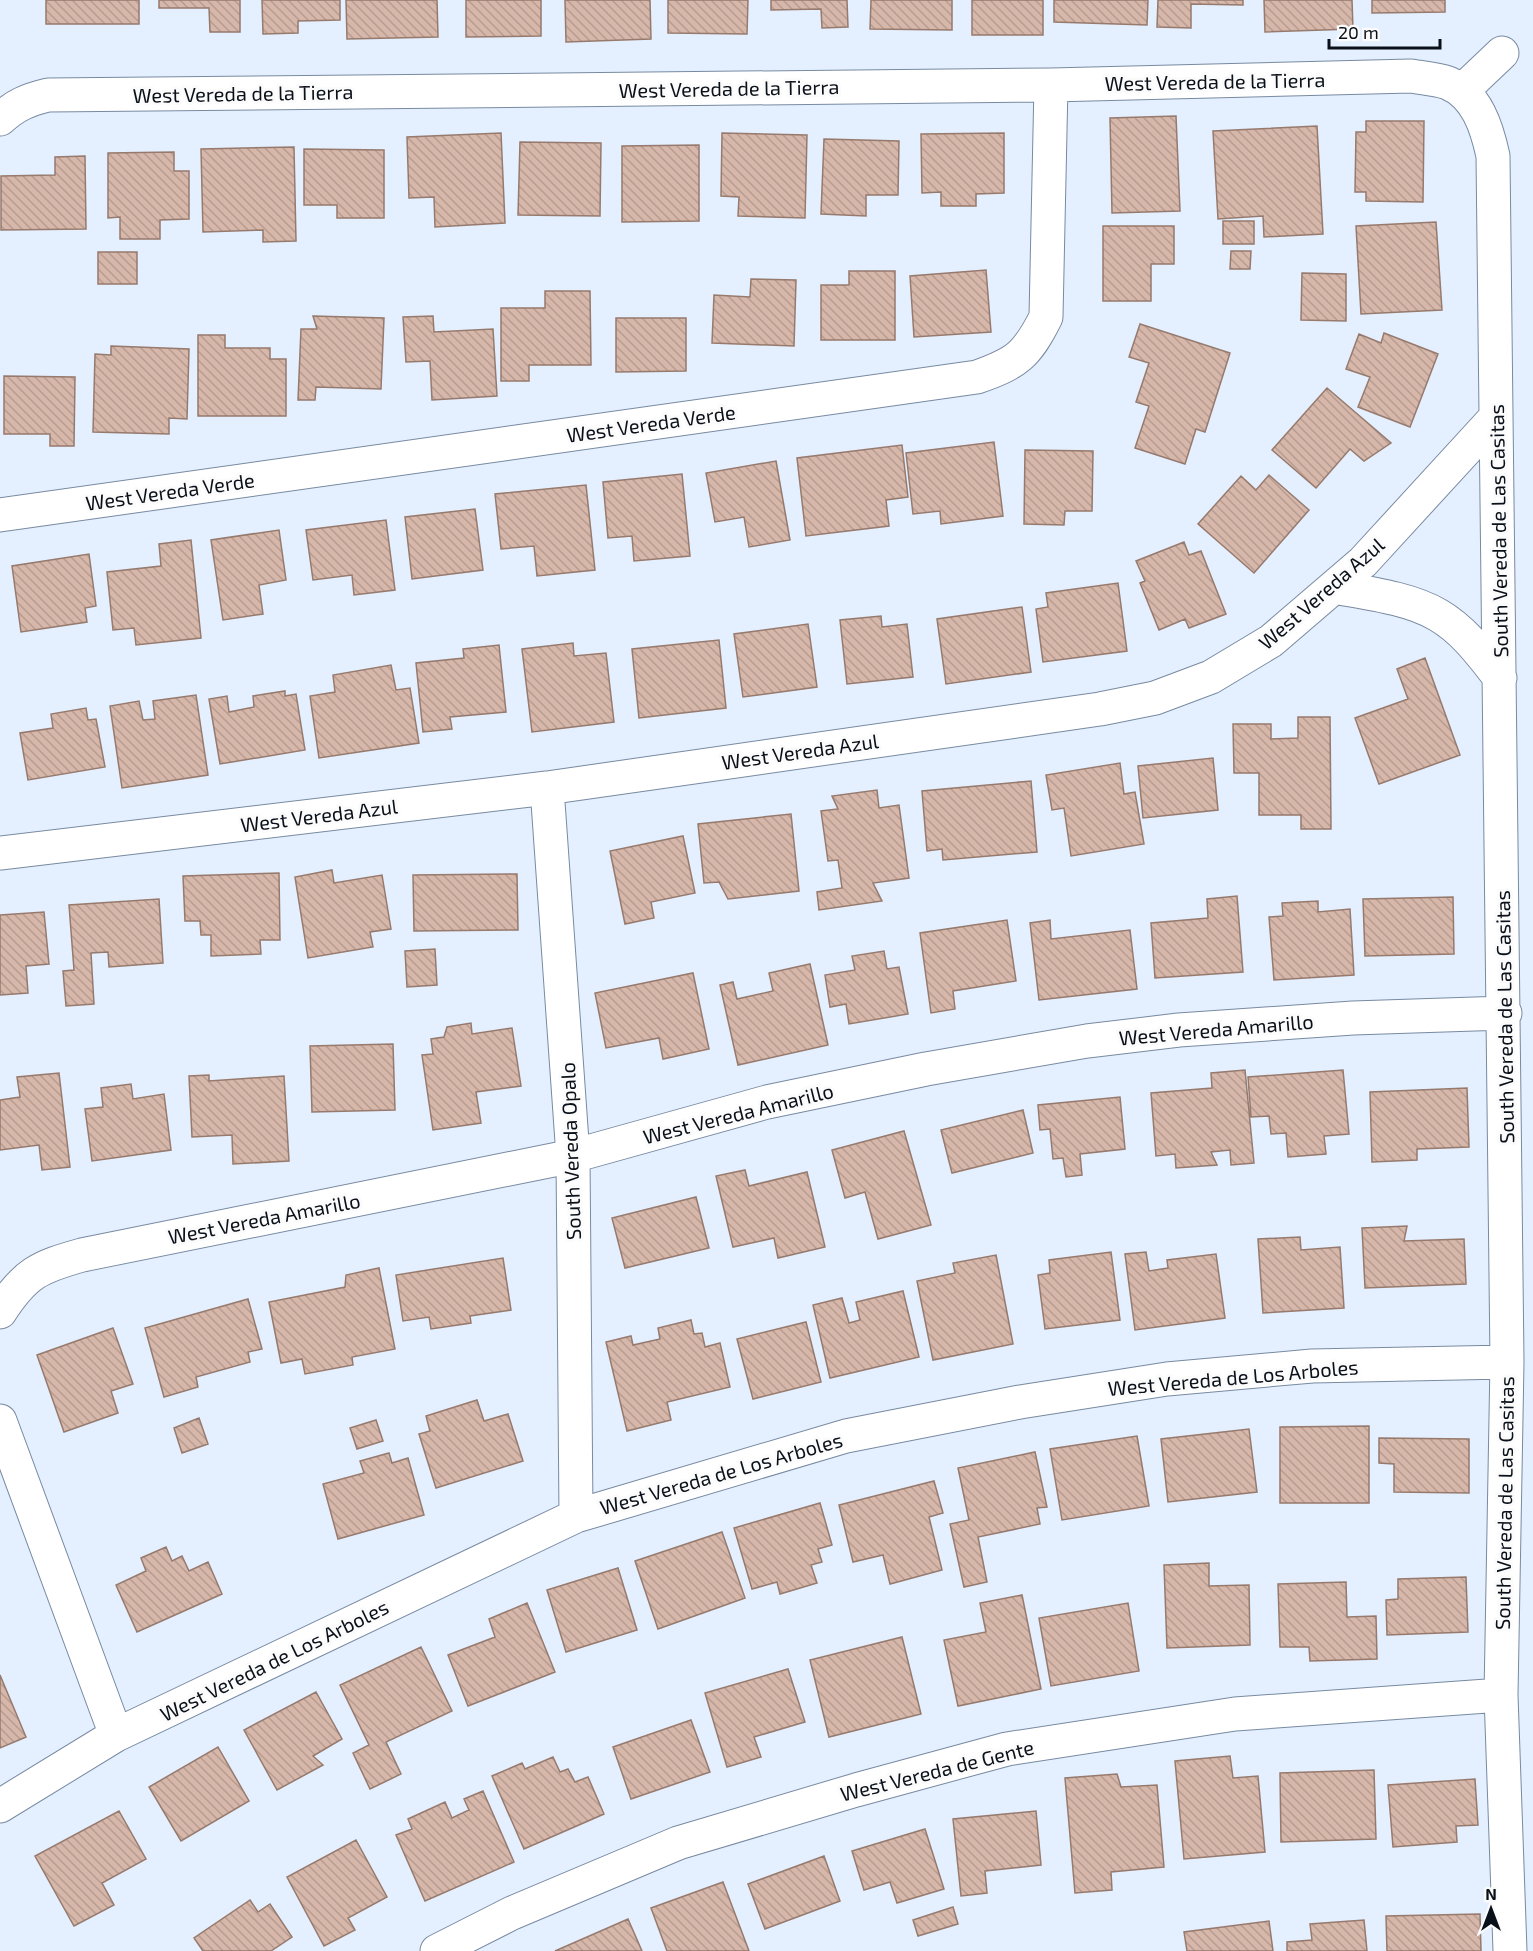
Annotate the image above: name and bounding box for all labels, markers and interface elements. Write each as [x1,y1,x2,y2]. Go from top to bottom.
scale bar [1329,12,1440,50]
text: 20 m [1338,21,1379,43]
street label: West Vereda de la Tierra [1105,67,1325,95]
street label: West Vereda de la Tierra [619,74,839,102]
street label: West Vereda de la Tierra [133,79,353,107]
street label: West Vereda Verde [565,399,737,447]
street label: South Vereda de Las Casitas [1484,404,1512,658]
street label: West Vereda Verde [84,467,256,515]
street label: West Vereda Azul [1253,532,1389,654]
street label: West Vereda Azul [720,728,880,774]
street label: West Vereda Azul [239,793,399,837]
street label: South Vereda de Las Casitas [1490,890,1518,1144]
street label: West Vereda Amarillo [1118,1009,1314,1049]
street label: South Vereda Opalo [555,1062,585,1240]
street label: West Vereda Amarillo [640,1078,836,1148]
street label: West Vereda Amarillo [166,1188,362,1248]
street label: West Vereda de Los Arboles [1107,1354,1359,1400]
street label: South Vereda de Las Casitas [1490,1376,1518,1630]
street label: West Vereda de Los Arboles [597,1427,845,1519]
street label: West Vereda de Los Arboles [156,1594,392,1726]
street label: West Vereda de Gente [838,1734,1036,1806]
north arrow [1461,1879,1521,1939]
text: N [1485,1884,1497,1903]

